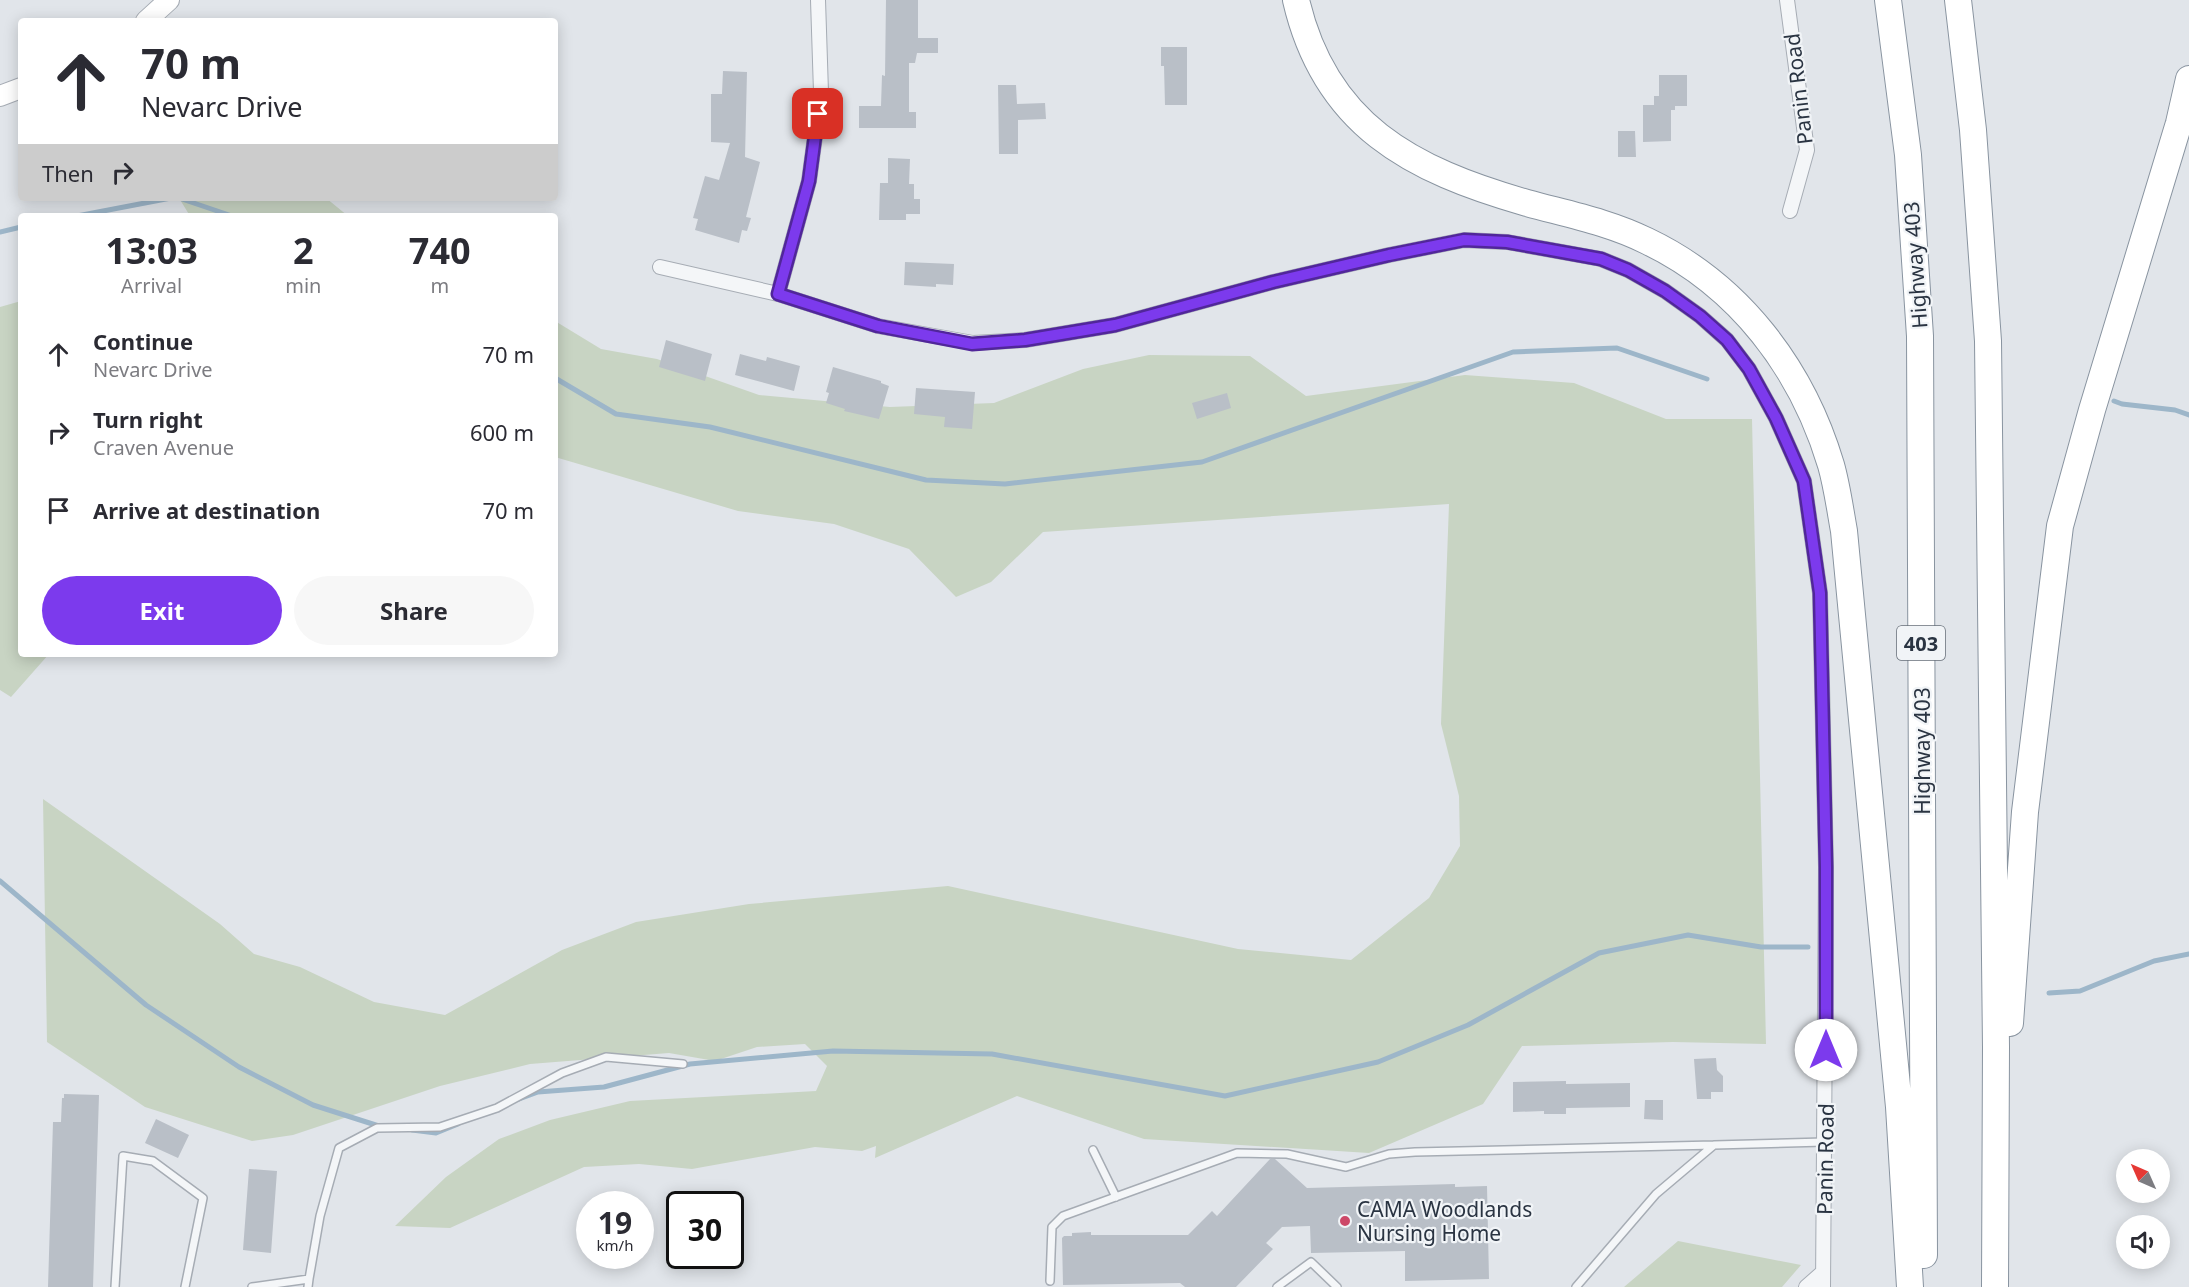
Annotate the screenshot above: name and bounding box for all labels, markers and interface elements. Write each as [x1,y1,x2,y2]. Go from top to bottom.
street label: Panin Road [1777,32,1819,146]
text: 70 m [141,34,241,91]
icon: ahead [42,42,120,120]
text: Nevarc Drive [141,88,302,125]
pin [792,88,843,139]
icon: arrive [801,97,834,130]
icon: right [106,156,139,189]
text: Then [42,158,94,188]
street label: Highway 403 [1897,200,1933,330]
text: 13:03 [105,226,198,275]
text: 2 [293,226,314,275]
text: 740 [409,226,471,275]
text: Arrival [121,272,182,299]
text: min [285,272,321,299]
text: m [430,272,449,299]
text: Continue [93,326,193,356]
icon: ahead [42,338,75,371]
text: 70 m [483,339,534,369]
text: Nevarc Drive [93,356,213,383]
text: Turn right [93,404,203,434]
icon: right [42,416,75,449]
text: 600 m [470,417,534,447]
text: Craven Avenue [93,434,234,461]
icon: arrive [42,494,75,527]
text: Arrive at destination [93,495,320,525]
text: 70 m [483,495,534,525]
button: Exit [42,576,282,645]
button: Share [294,576,534,645]
road number: 403 [1897,626,1945,660]
street label: Highway 403 [1908,687,1936,815]
position arrow [1794,1018,1858,1082]
street label: Panin Road [1810,1103,1840,1215]
north arrow [2116,1149,2170,1203]
map controls [2116,1149,2170,1269]
speed limit sign: 30 [666,1191,744,1269]
place label: CAMA Woodlands Nursing Home [1357,1195,1532,1247]
text: 19 [598,1202,632,1243]
marker: CAMA Woodlands Nursing Home [1338,1214,1352,1228]
button: sound [2116,1215,2170,1269]
text: km/h [597,1235,633,1255]

